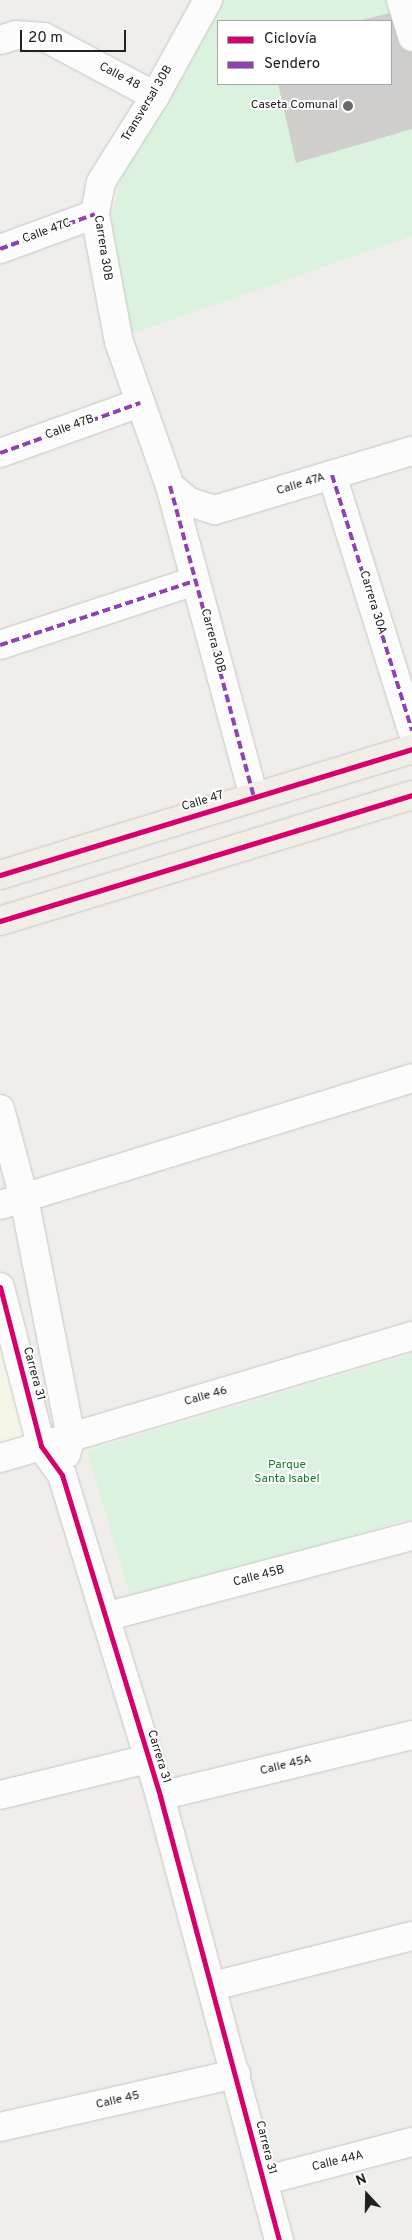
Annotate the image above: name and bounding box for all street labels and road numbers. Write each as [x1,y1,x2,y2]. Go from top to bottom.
street label: Calle 48 [96,60,142,94]
street label: Transversal 30B [120,63,176,145]
street label: Carrera 30B [90,214,114,282]
street label: Calle 47C [21,217,73,247]
street label: Calle 47B [44,413,96,443]
street label: Calle 47A [275,471,327,499]
street label: Carrera 30A [355,569,389,637]
street label: Carrera 30B [197,607,227,675]
street label: Calle 47 [180,789,226,815]
street label: Carrera 31 [19,1346,47,1402]
street label: Calle 46 [183,1384,229,1410]
street label: Calle 45B [232,1563,286,1591]
street label: Carrera 31 [143,1729,173,1785]
street label: Calle 45A [259,1753,313,1779]
street label: Calle 45 [95,2089,141,2113]
street label: Carrera 31 [251,2120,279,2176]
street label: Calle 44A [311,2149,365,2175]

